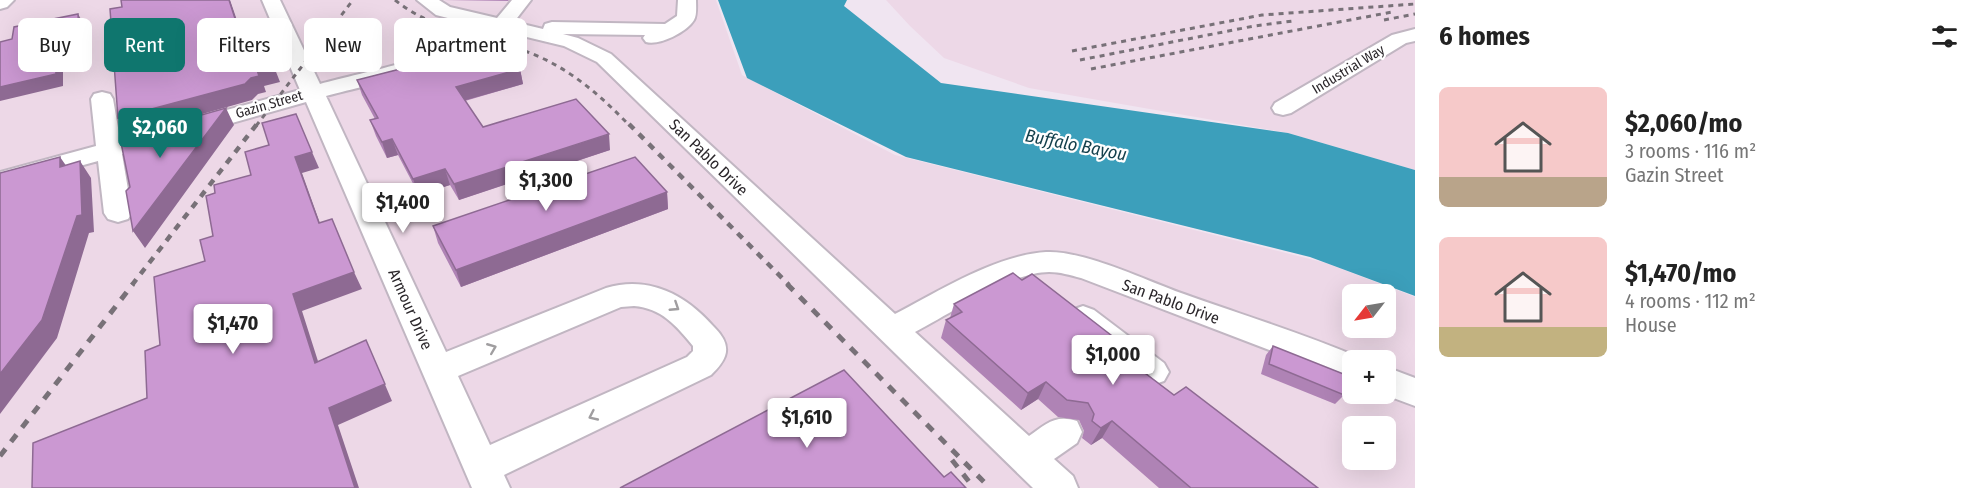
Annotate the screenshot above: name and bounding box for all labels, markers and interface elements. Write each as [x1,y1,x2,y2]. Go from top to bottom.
chip: Buy [18,18,92,72]
chip: Rent [104,18,185,72]
chip: Filters [197,18,292,72]
chip: New [304,18,382,72]
chip: Apartment [394,18,527,72]
icon: filters [1928,20,1961,53]
text: 6 homes [1439,21,1530,52]
street label: Industrial Way [1309,41,1388,98]
street label: Gazin Street [234,87,305,122]
pin: $2,060 [111,108,209,159]
text: $2,060/mo [1625,108,1742,139]
icon: home [1487,111,1559,183]
text: $2,060 [132,115,188,139]
street label: San Pablo Drive [665,115,752,200]
water label: Buffalo Bayou [1023,124,1129,166]
text: 3 rooms · 116 m² [1625,139,1756,163]
pin: $1,300 [497,161,595,212]
text: Gazin Street [1625,163,1724,187]
text: $1,300 [519,168,573,192]
pin: $1,400 [354,183,452,234]
text: $1,400 [376,190,430,214]
text: $1,470/mo [1625,258,1736,289]
icon: home [1487,261,1559,333]
street label: Armour Drive [384,266,437,353]
street label: San Pablo Drive [1120,275,1222,328]
north arrow [1342,284,1396,338]
map controls [1342,284,1396,470]
text: 4 rooms · 112 m² [1625,289,1756,313]
one-way arrow [668,299,679,310]
pin: $1,470 [184,304,282,355]
text: $1,470 [208,311,258,335]
text: House [1625,313,1677,337]
pin: $1,000 [1064,335,1162,386]
one-way arrow [487,342,497,355]
text: $1,000 [1086,342,1140,366]
button: + [1342,350,1396,404]
pin: $1,610 [758,398,856,449]
text: $1,610 [782,405,832,429]
one-way arrow [589,409,600,421]
button: − [1342,416,1396,470]

